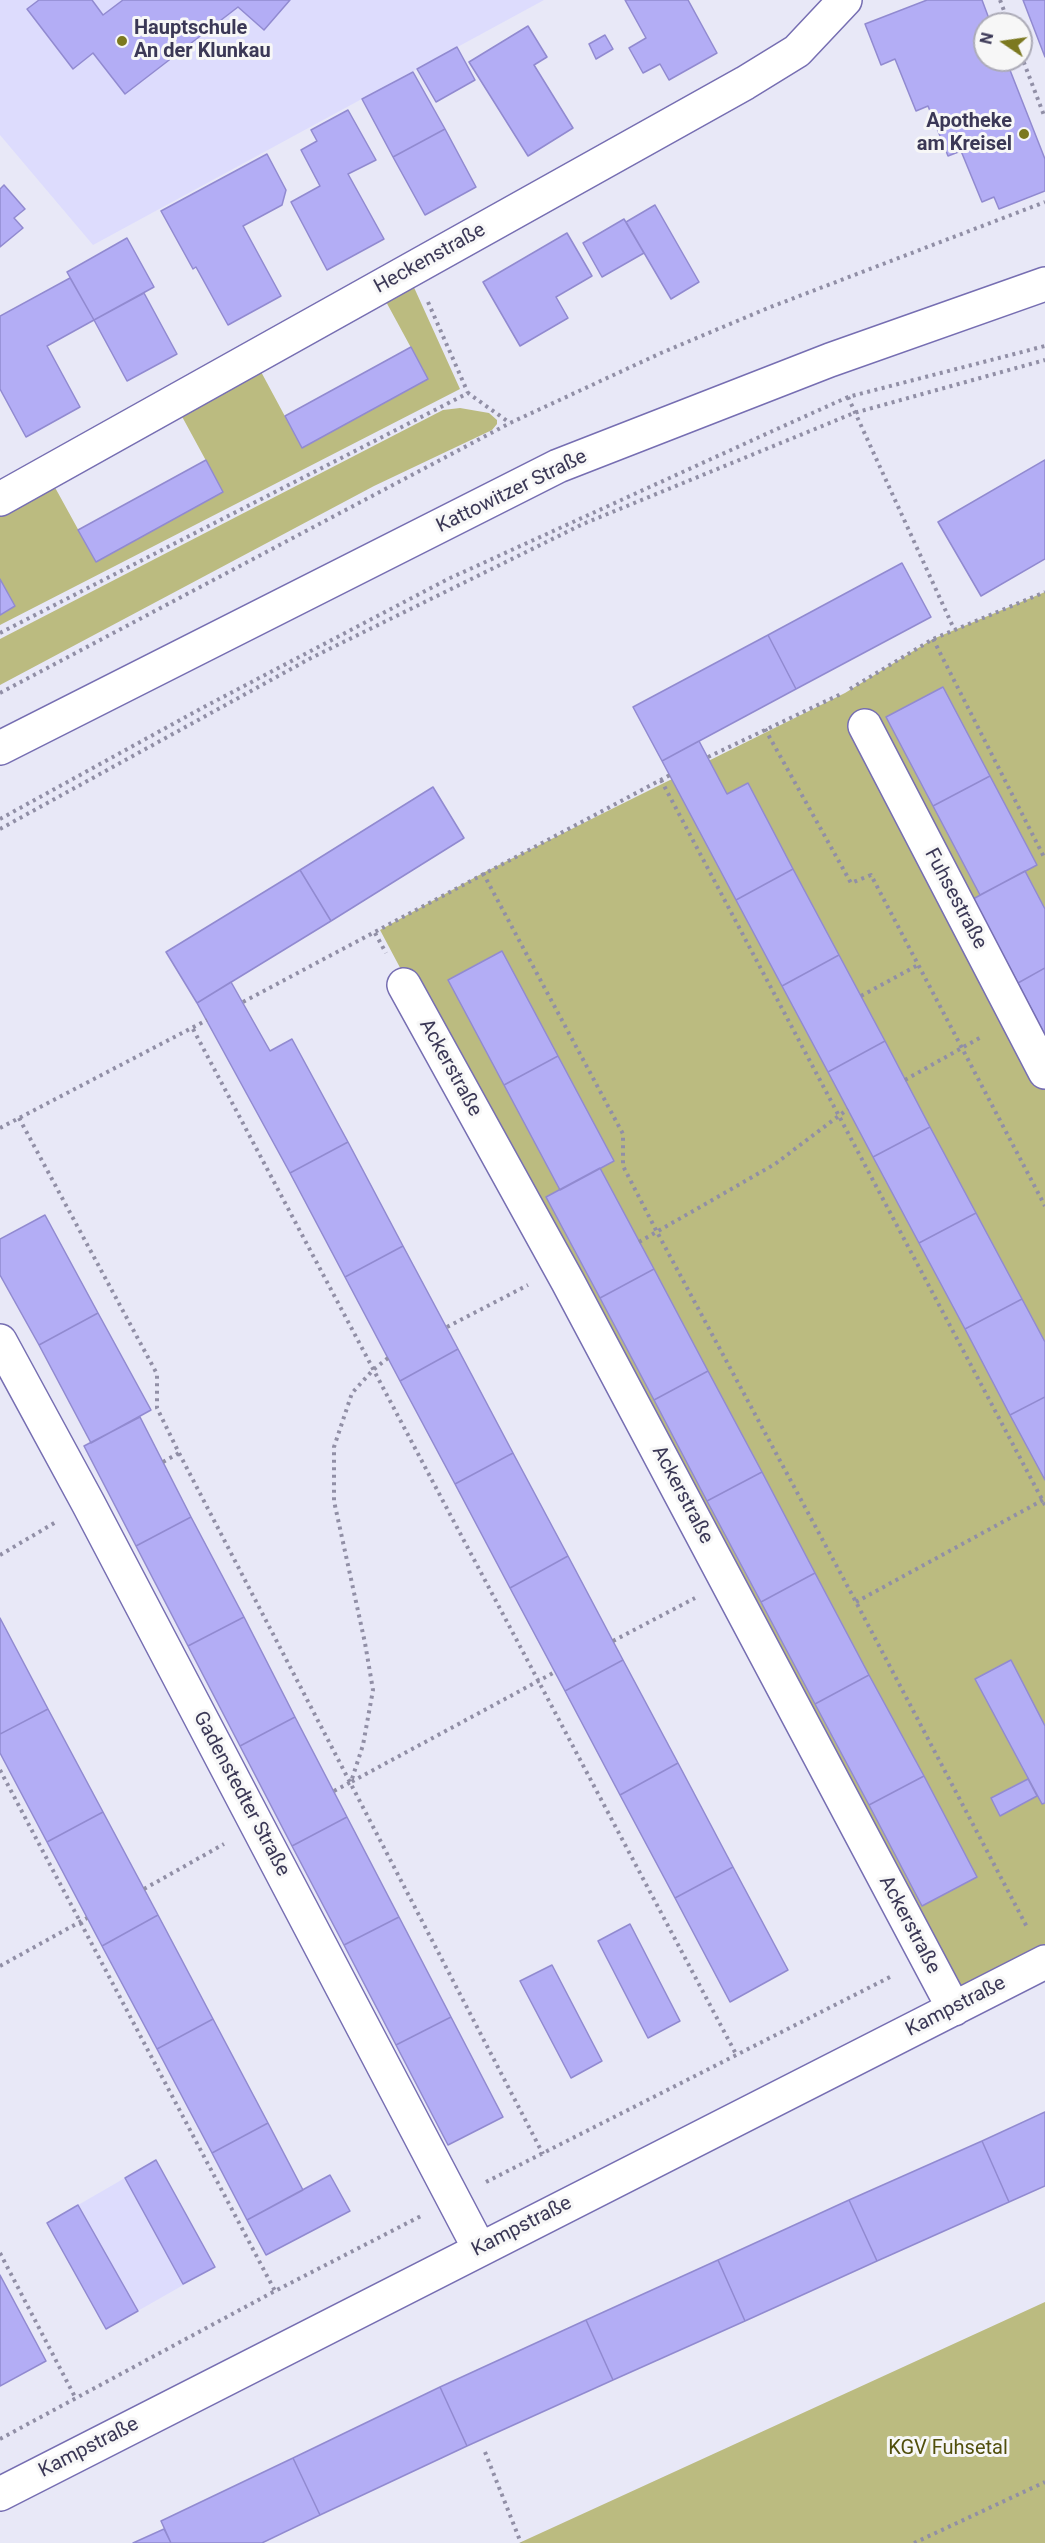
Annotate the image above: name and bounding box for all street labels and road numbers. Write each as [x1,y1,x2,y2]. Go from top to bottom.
street label: Heckenstraße [370,219,490,299]
street label: Kattowitzer Straße [433,445,591,539]
street label: Fuhsestraße [918,845,992,953]
street label: Ackerstraße [413,1015,487,1121]
street label: Ackerstraße [646,1442,718,1548]
street label: Gadenstedter Straße [187,1707,295,1881]
street label: Ackerstraße [873,1872,945,1978]
street label: Kampstraße [902,1972,1010,2042]
street label: Kampstraße [468,2192,576,2262]
street label: Kampstraße [35,2413,143,2483]

